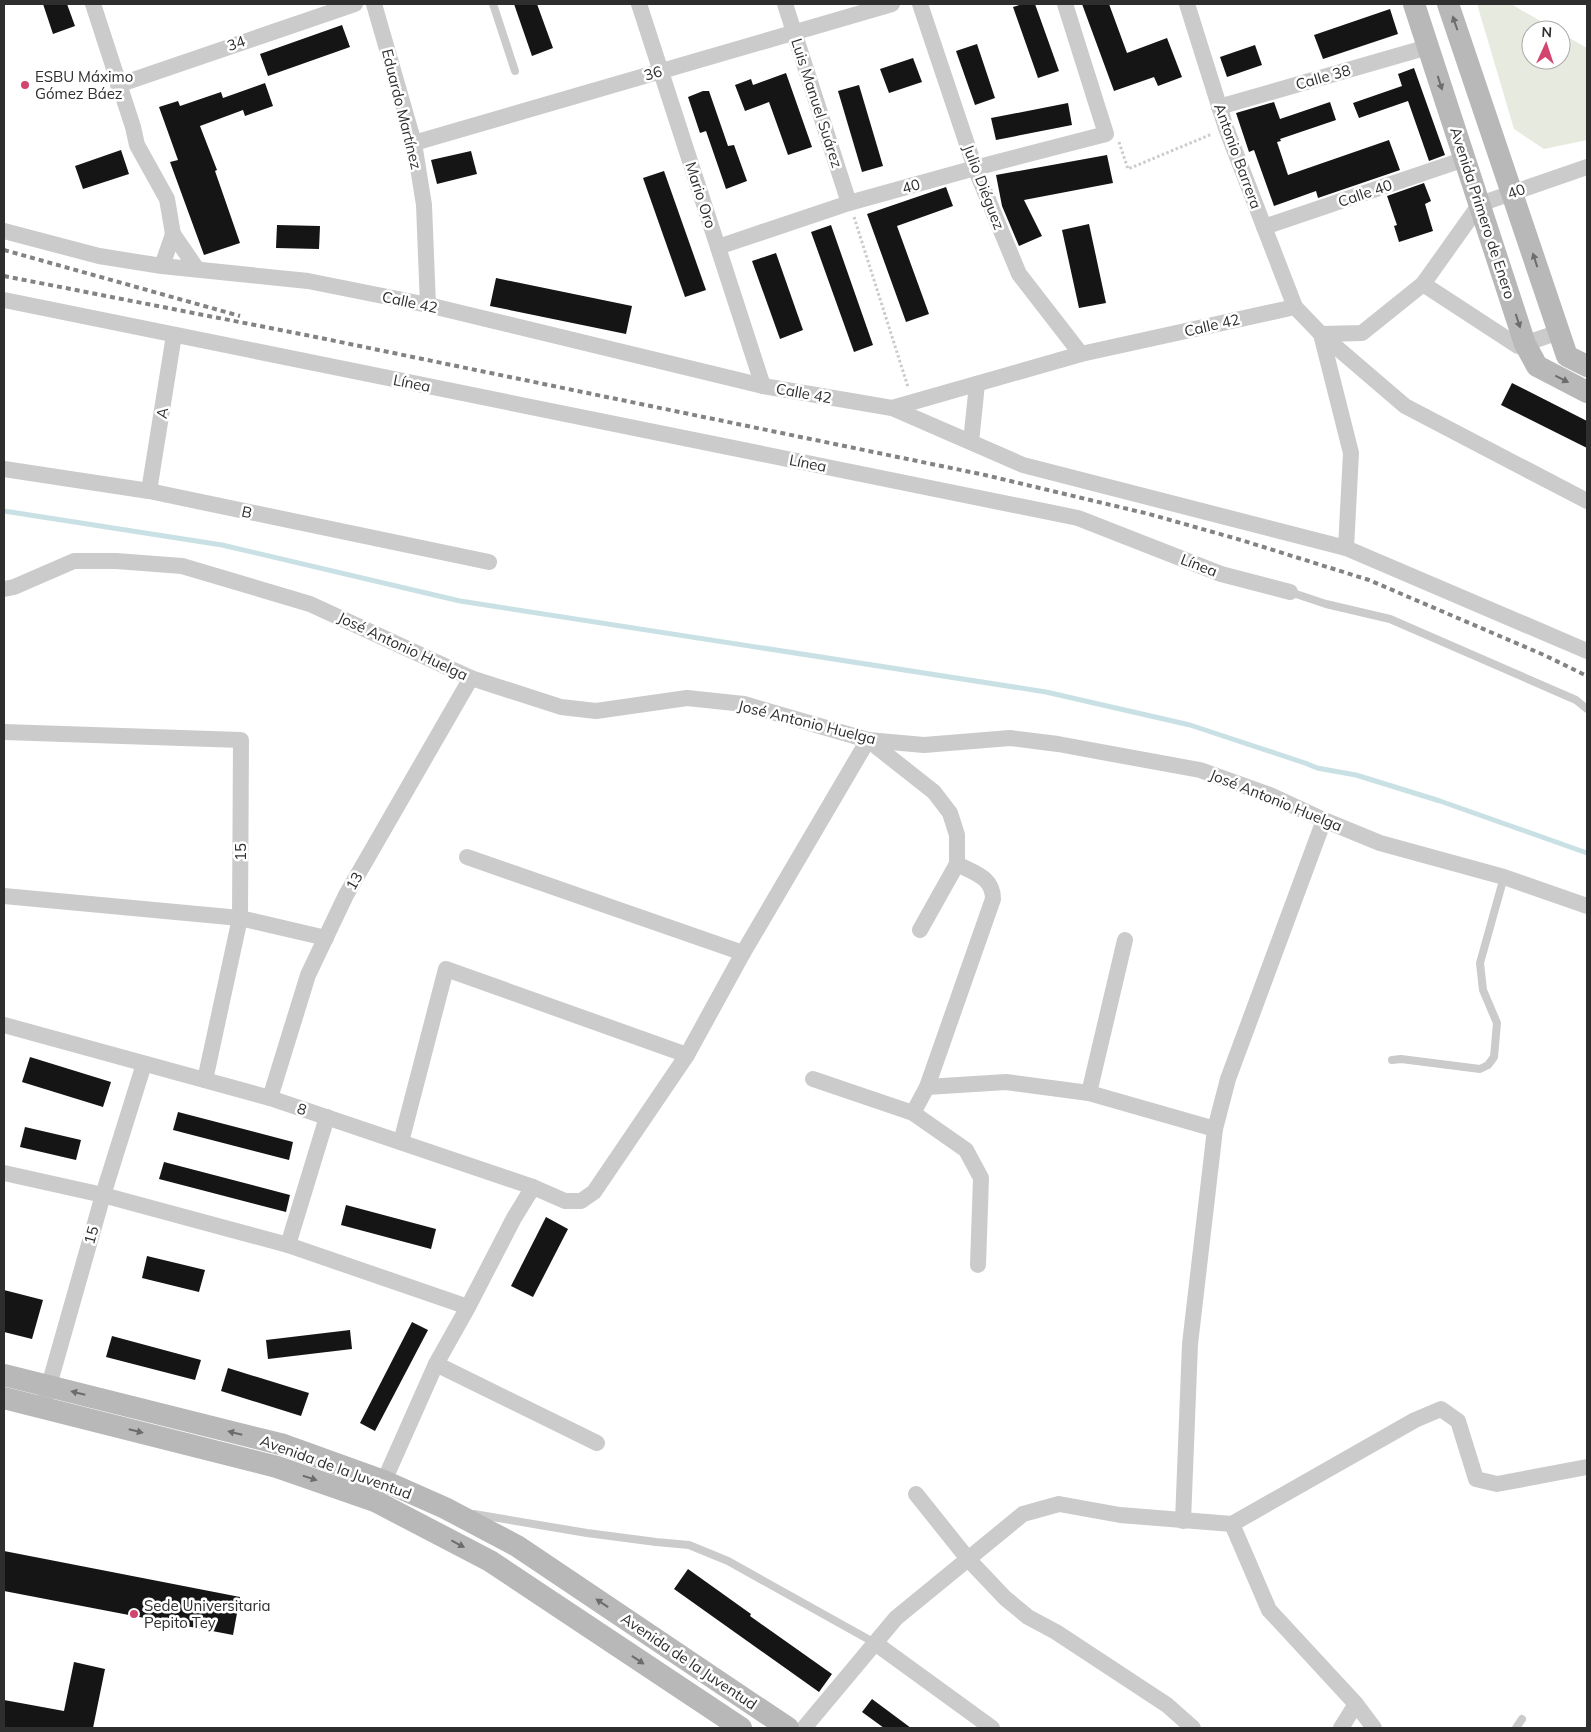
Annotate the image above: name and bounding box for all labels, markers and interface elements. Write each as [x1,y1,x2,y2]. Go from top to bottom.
one-way arrow [1451,15,1459,30]
north arrow [1521,20,1571,70]
text: N [1541,23,1552,41]
street label: 34 [224,31,248,55]
street label: Luis Manuel Suárez [787,36,847,170]
street label: Eduardo Martínez [378,47,426,171]
street label: Calle 38 [1293,60,1353,94]
street label: 36 [642,61,664,85]
place label: ESBU Máximo Gómez Báez [35,67,133,103]
one-way arrow [1437,76,1444,91]
marker: ESBU Máximo Gómez Báez [19,79,31,91]
street label: Antonio Barrera [1210,101,1266,211]
street label: Avenida Primero de Enero [1446,125,1520,301]
street label: Julio Diéguez [959,142,1009,232]
street label: Mario Oro [681,159,721,231]
street label: 40 [900,174,922,198]
street label: Calle 40 [1335,175,1395,211]
street label: 40 [1504,179,1528,203]
one-way arrow [1531,252,1539,267]
street label: Calle 42 [381,287,439,317]
street label: Calle 42 [1182,309,1242,341]
one-way arrow [1514,314,1522,329]
street label: Línea [392,370,432,396]
one-way arrow [1555,375,1569,383]
street label: Calle 42 [775,379,833,407]
street label: A [152,406,172,420]
street label: Línea [788,450,828,476]
street label: B [240,502,254,522]
street label: Línea [1178,549,1220,581]
street label: José Antonio Huelga [335,608,471,684]
street label: José Antonio Huelga [736,696,878,748]
street label: José Antonio Huelga [1207,765,1345,835]
street label: 15 [231,843,250,861]
street label: 13 [341,868,367,894]
street label: 8 [295,1099,309,1119]
street label: 15 [79,1224,103,1246]
one-way arrow [70,1389,85,1397]
one-way arrow [128,1427,143,1435]
one-way arrow [228,1429,243,1437]
street label: Avenida de la Juventud [258,1431,414,1503]
one-way arrow [302,1474,317,1482]
one-way arrow [450,1540,465,1548]
place label: Sede Universitaria Pepito Tey [144,1596,271,1632]
one-way arrow [596,1598,609,1608]
marker: Sede Universitaria Pepito Tey [128,1608,140,1620]
street label: Avenida de la Juventud [617,1608,761,1714]
one-way arrow [632,1655,645,1665]

